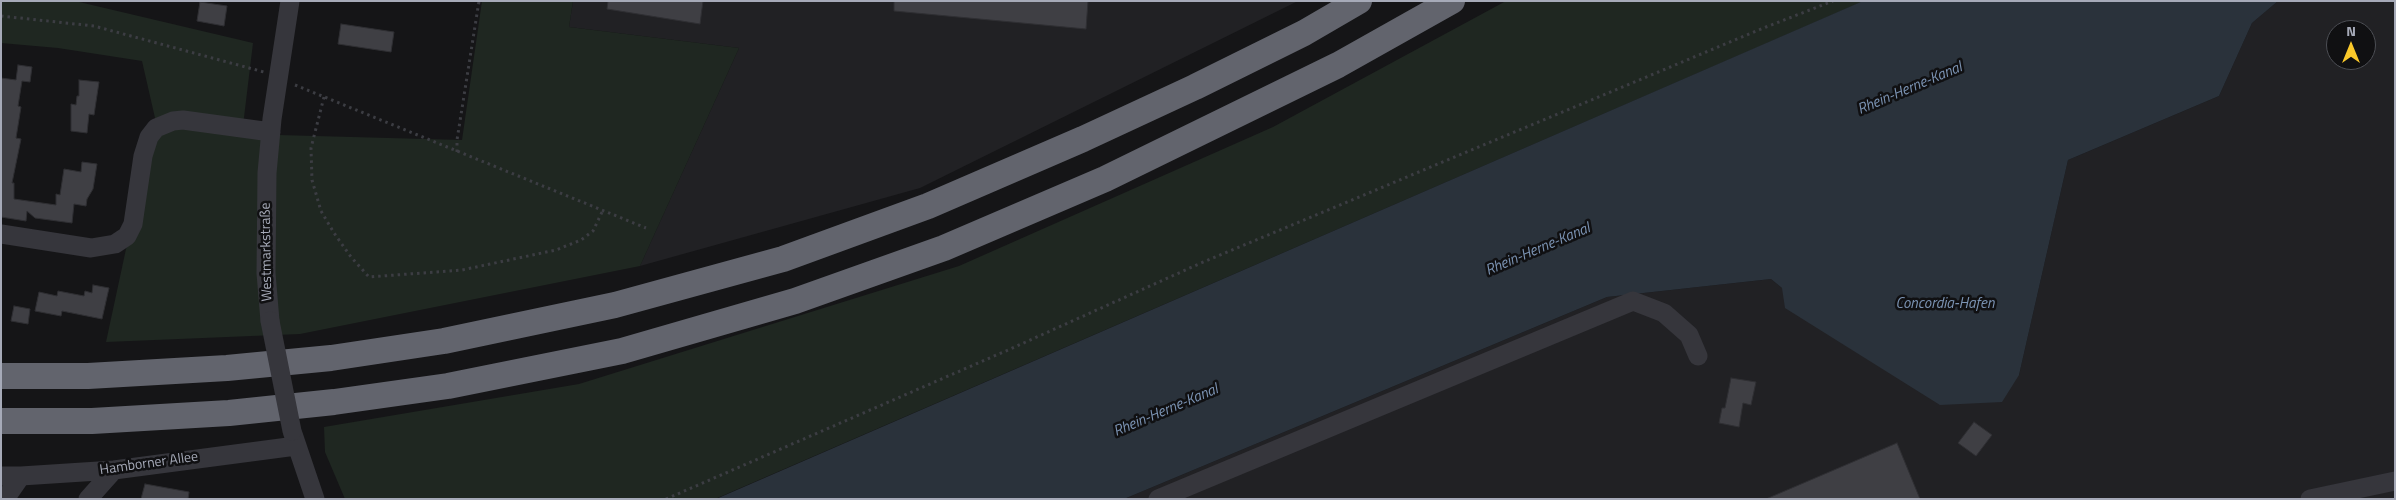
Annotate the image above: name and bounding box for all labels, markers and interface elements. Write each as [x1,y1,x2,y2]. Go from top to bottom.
north arrow [2326,20,2376,70]
text: N [2346,20,2356,41]
water label: Rhein-Herne-Kanal [1855,59,1965,119]
street label: Westmarkstraße [258,202,276,302]
water label: Rhein-Herne-Kanal [1483,220,1593,280]
water label: Concordia-Hafen [1896,295,1994,313]
water label: Rhein-Herne-Kanal [1111,381,1221,441]
street label: Hamborner Allee [99,449,199,479]

